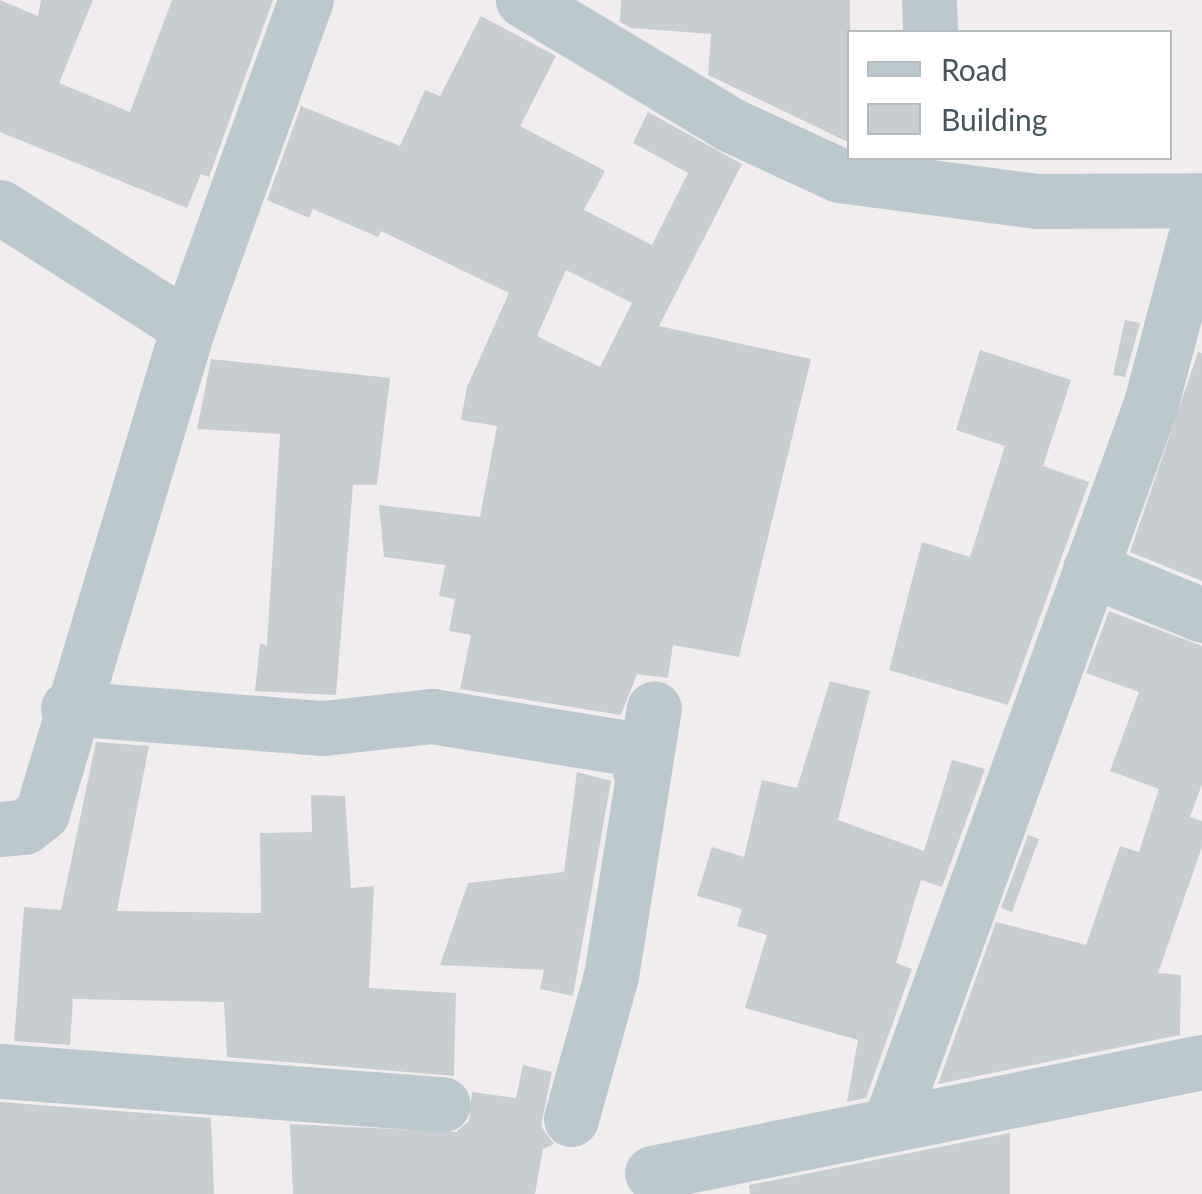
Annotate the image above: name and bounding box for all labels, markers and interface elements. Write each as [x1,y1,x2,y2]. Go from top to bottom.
legend [847,30,1172,160]
text: Road [941,51,1008,87]
text: Building [941,101,1047,137]

